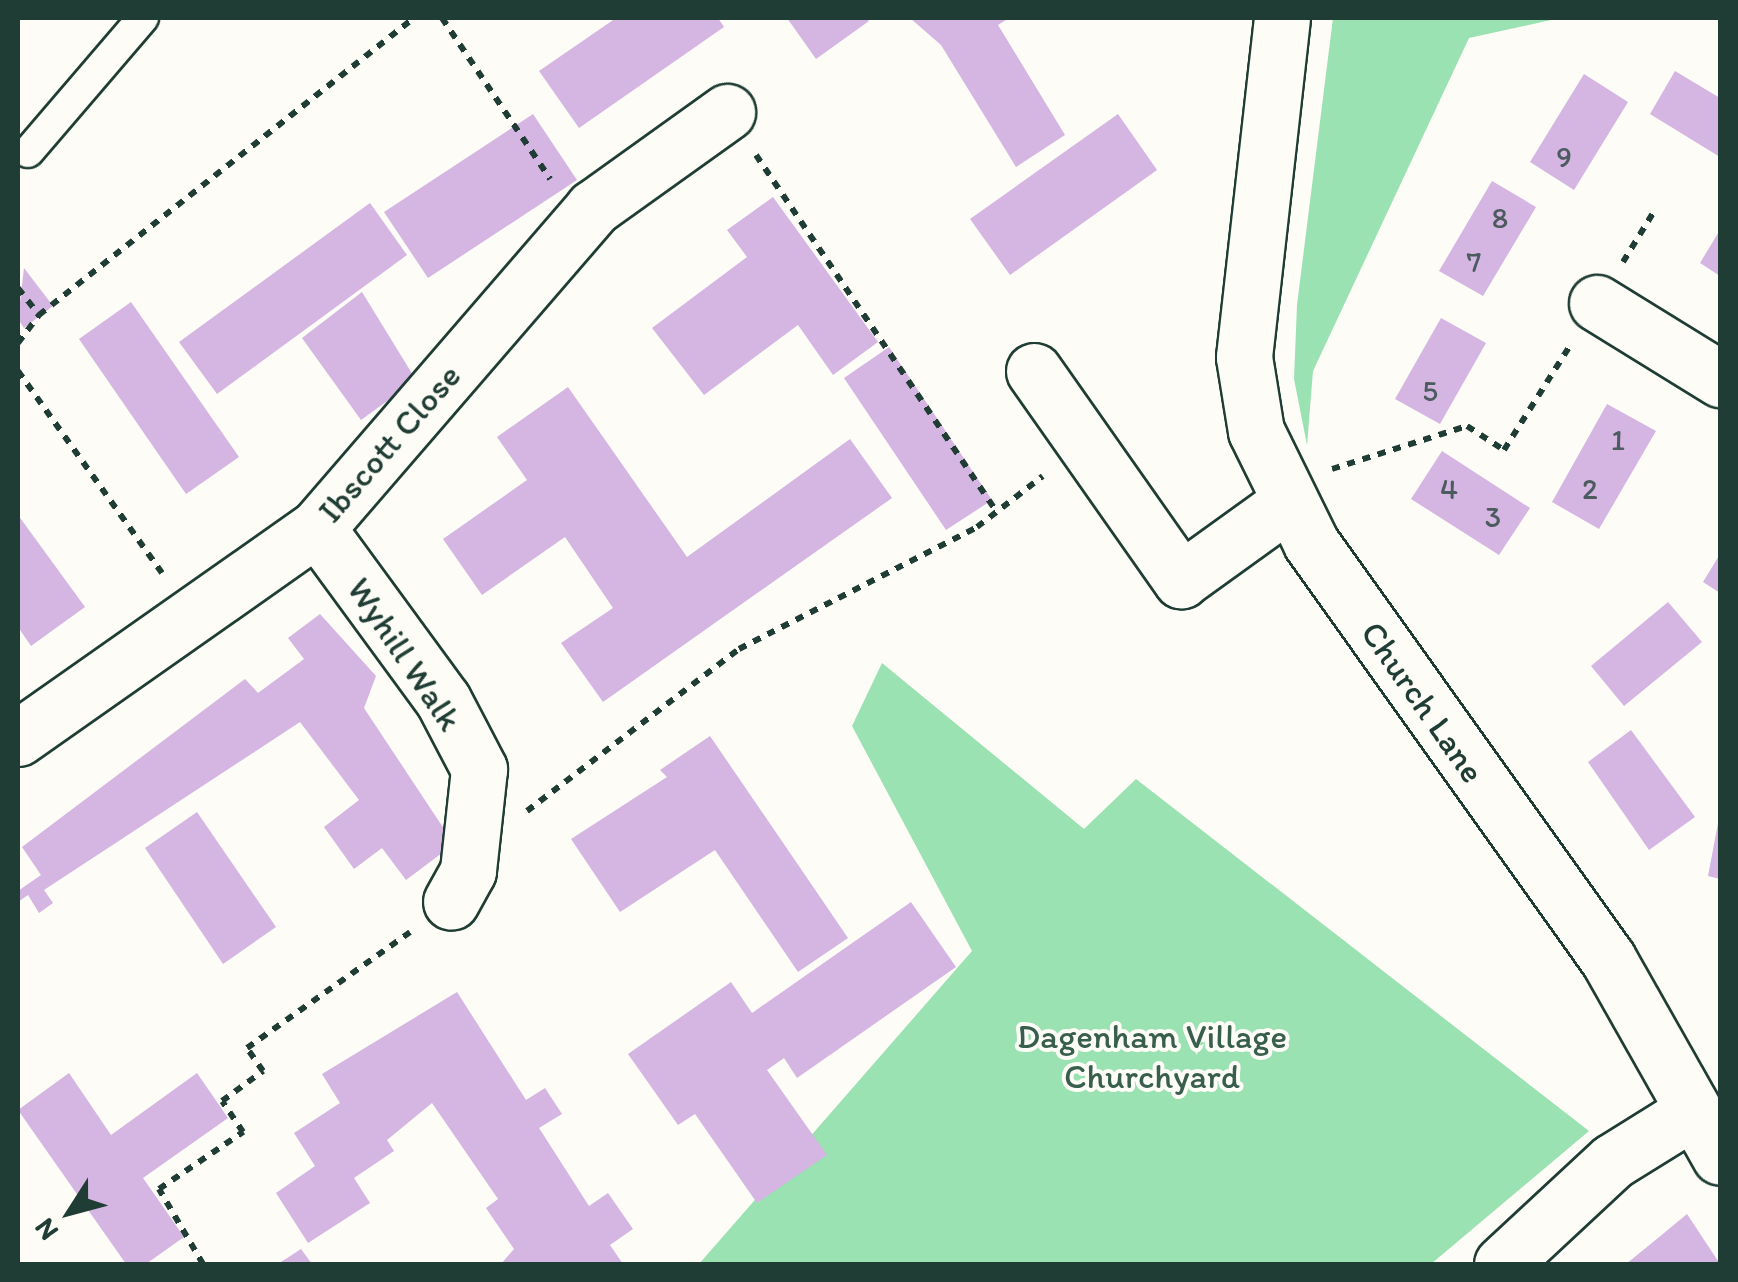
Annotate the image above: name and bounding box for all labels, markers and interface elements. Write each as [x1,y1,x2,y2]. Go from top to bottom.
house number: 9 [1556,139,1572,175]
house number: 8 [1492,200,1508,236]
house number: 7 [1467,244,1481,280]
street label: Ibscott Close [309,355,469,531]
house number: 5 [1422,373,1438,409]
house number: 1 [1611,422,1625,458]
house number: 4 [1440,471,1458,507]
house number: 2 [1582,471,1598,507]
house number: 3 [1485,499,1501,535]
street label: Wyhill Walk [339,570,471,738]
street label: Church Lane [1352,612,1494,792]
park label: Dagenham Village Churchyard [1017,1015,1287,1097]
north arrow [20,1162,120,1262]
text: N [26,1212,65,1247]

